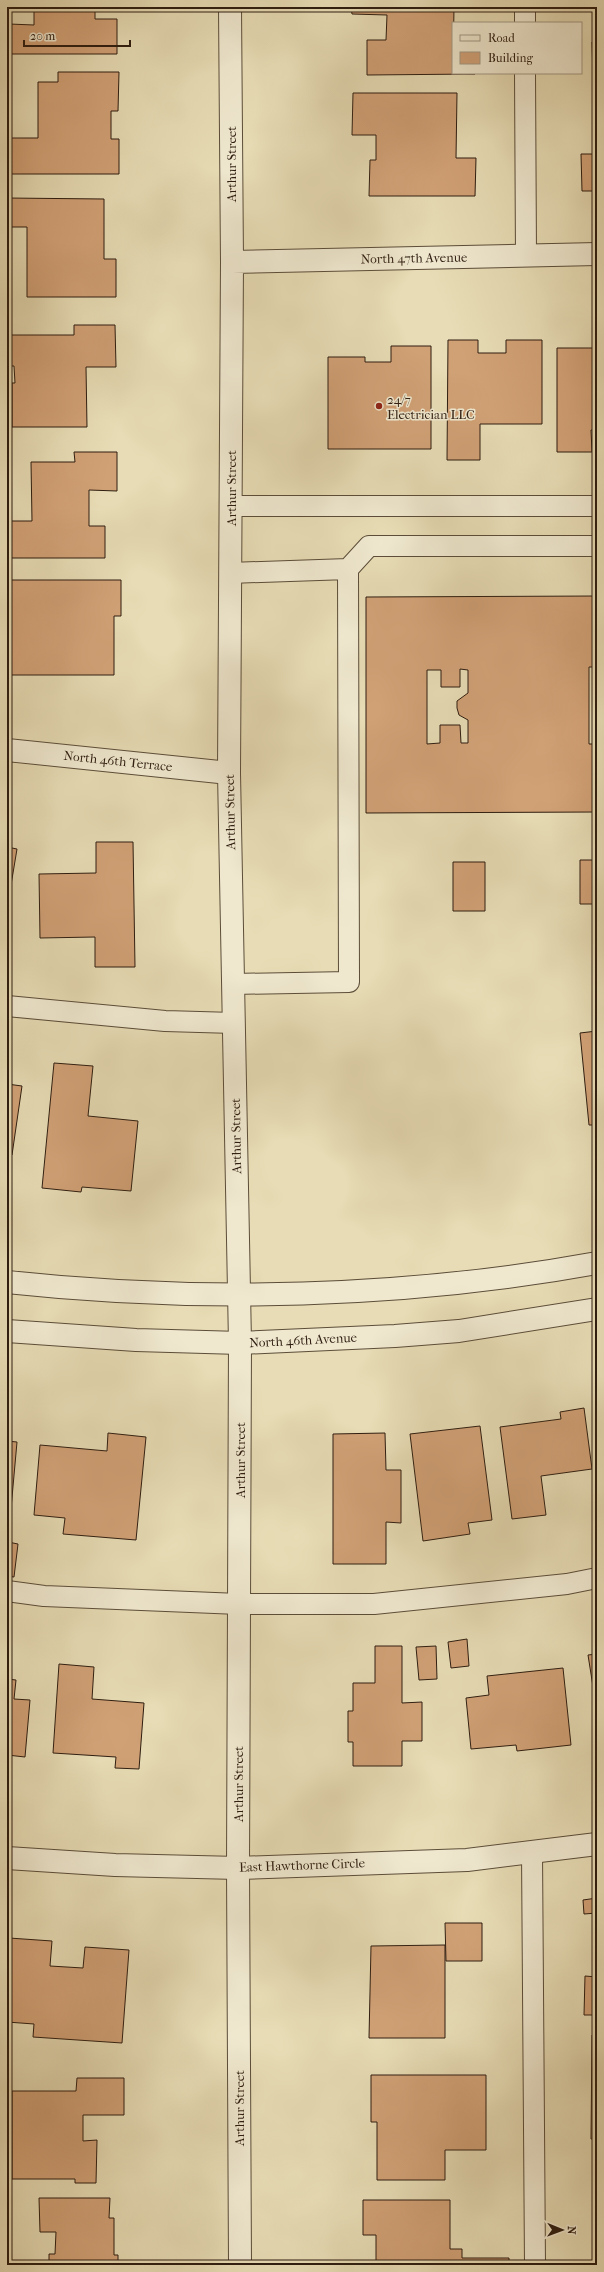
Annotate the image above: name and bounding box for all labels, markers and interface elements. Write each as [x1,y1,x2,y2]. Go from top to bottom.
scale bar [24,22,130,48]
legend [452,22,582,74]
text: 20 m [30,29,55,43]
text: Road [488,31,515,45]
text: Building [488,51,533,65]
street label: Arthur Street [224,126,239,203]
street label: North 47th Avenue [361,250,468,266]
place label: 24/7 Electrician LLC [387,392,475,422]
marker: 24/7 Electrician LLC [374,401,384,411]
street label: Arthur Street [224,450,239,527]
street label: North 46th Terrace [63,748,174,774]
street label: Arthur Street [222,774,238,851]
street label: Arthur Street [228,1098,244,1175]
street label: North 46th Avenue [249,1330,358,1350]
street label: Arthur Street [233,1422,248,1499]
street label: Arthur Street [231,1746,246,1823]
street label: East Hawthorne Circle [239,1855,366,1875]
street label: Arthur Street [232,2070,247,2147]
north arrow [542,2210,582,2250]
text: N [565,2226,578,2235]

